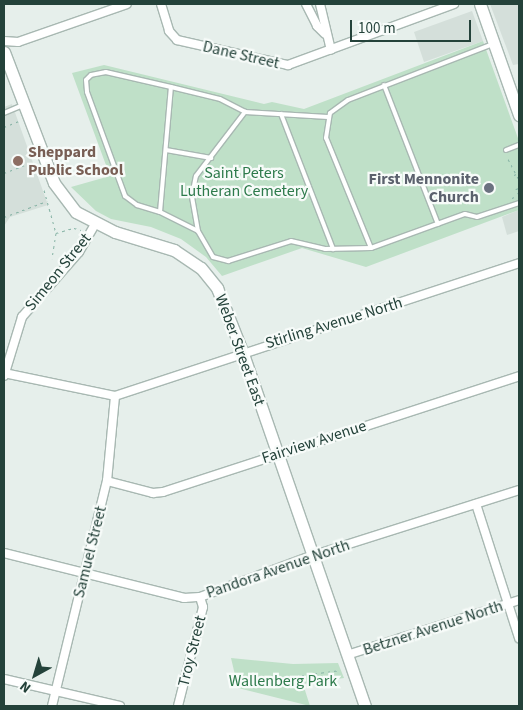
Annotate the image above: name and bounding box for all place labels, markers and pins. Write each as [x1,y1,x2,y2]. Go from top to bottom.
place label: Sheppard Public School [28,142,123,180]
marker: Sheppard Public School [12,155,24,167]
place label: First Mennonite Church [369,169,479,207]
marker: First Mennonite Church [483,182,495,194]

